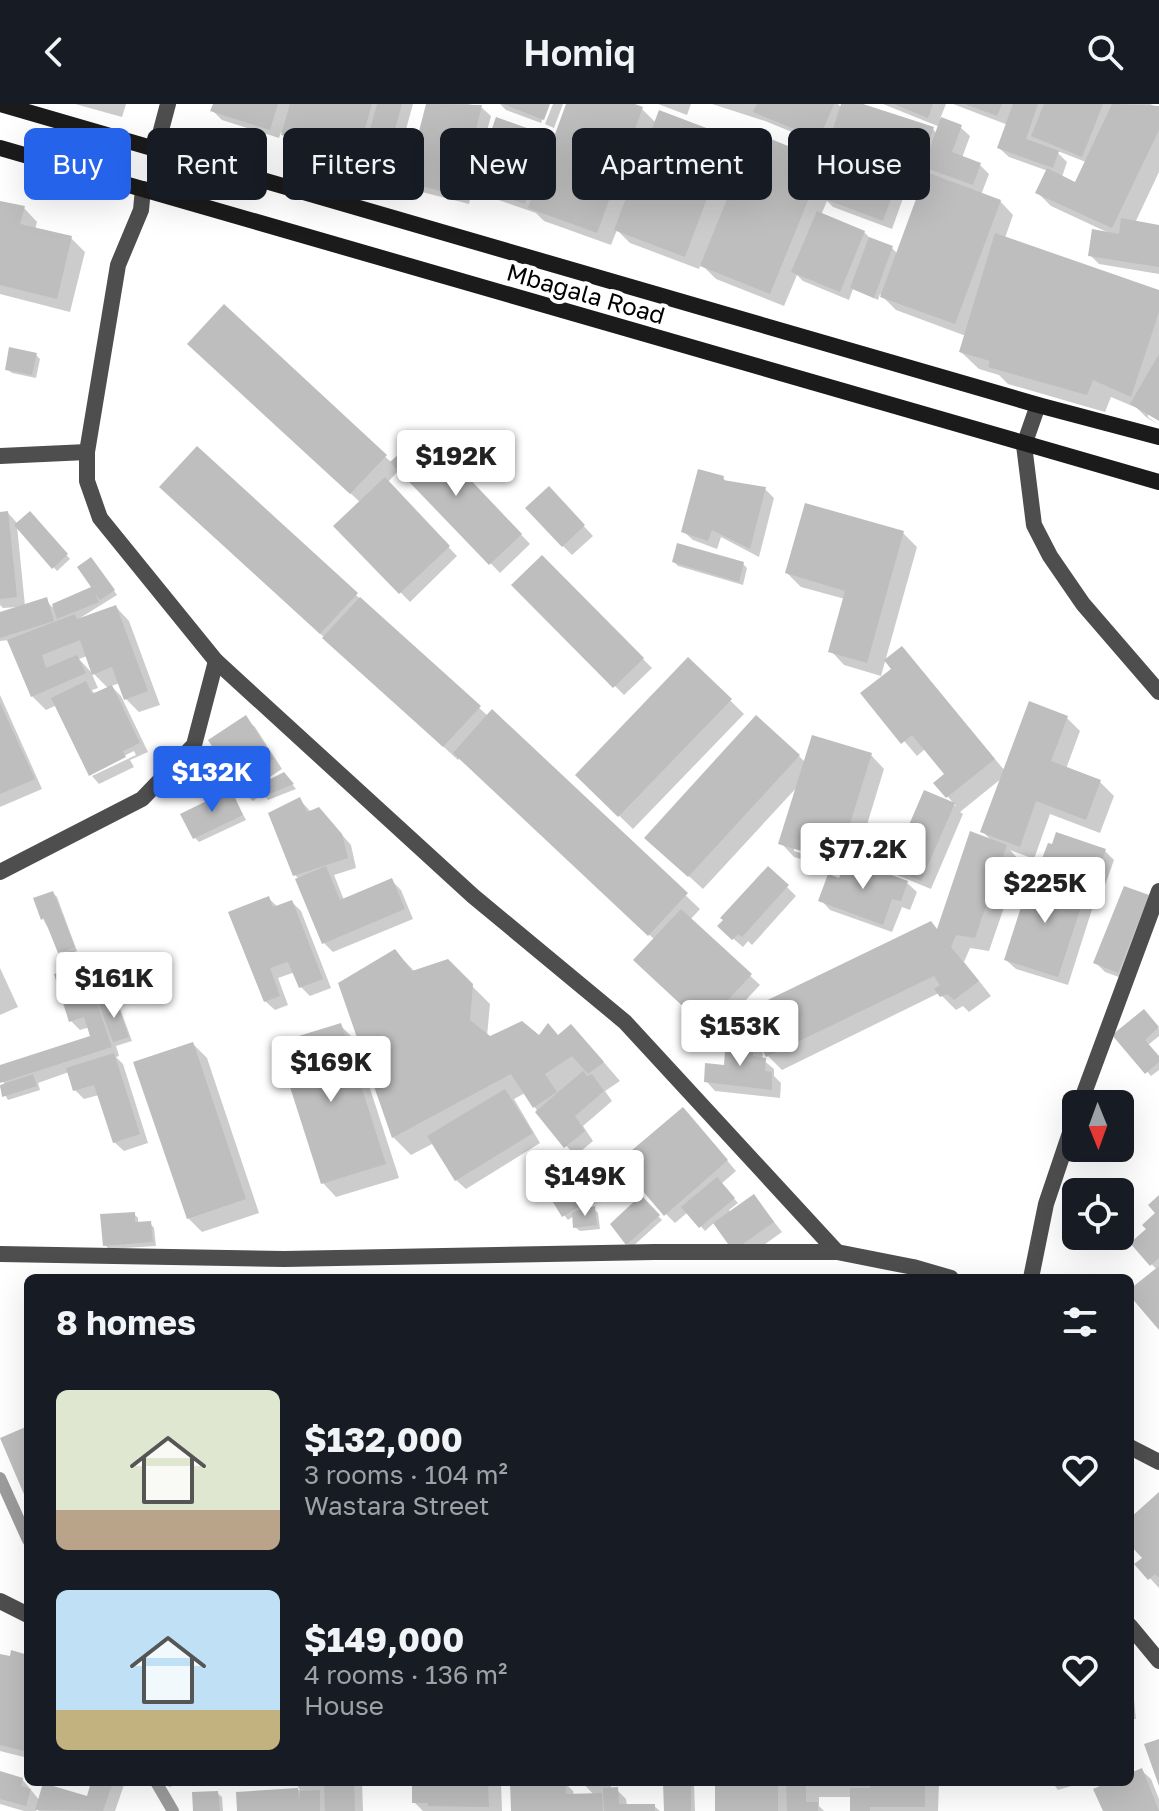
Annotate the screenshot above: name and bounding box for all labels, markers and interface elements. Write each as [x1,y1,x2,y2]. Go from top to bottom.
icon: back [32,30,76,74]
icon: search [1083,30,1127,74]
text: Homiq [523,31,636,74]
chip: Buy [24,128,131,200]
chip: Rent [147,128,267,200]
chip: Filters [283,128,424,200]
chip: New [440,128,556,200]
chip: Apartment [572,128,772,200]
chip: House [788,128,930,200]
street label: Mbagala Road [504,257,668,329]
pin: $192K [400,430,512,498]
text: $192K [415,440,497,471]
pin: $132K [156,746,268,814]
text: $132K [171,756,253,787]
pin: $77.2K [798,823,928,891]
text: $77.2K [819,833,907,864]
pin: $225K [989,857,1101,925]
text: $225K [1003,867,1087,898]
pin: $161K [58,952,170,1020]
text: $161K [74,962,154,993]
pin: $153K [684,1000,796,1068]
text: $153K [699,1010,781,1041]
pin: $169K [275,1036,387,1104]
text: $169K [290,1046,372,1077]
north arrow [1062,1090,1134,1162]
map controls [1062,1090,1134,1250]
pin: $149K [529,1150,641,1218]
text: $149K [544,1160,626,1191]
button: locate [1062,1178,1134,1250]
icon: filters [1058,1300,1102,1344]
text: 8 homes [56,1302,196,1342]
text: $132,000 [304,1419,463,1459]
icon: home [120,1422,216,1518]
icon: heart [1058,1448,1102,1492]
text: 3 rooms · 104 m² [304,1459,508,1490]
text: Wastara Street [304,1490,490,1521]
text: $149,000 [304,1619,464,1659]
icon: home [120,1622,216,1718]
icon: heart [1058,1648,1102,1692]
text: 4 rooms · 136 m² [304,1659,507,1690]
text: House [304,1690,384,1721]

